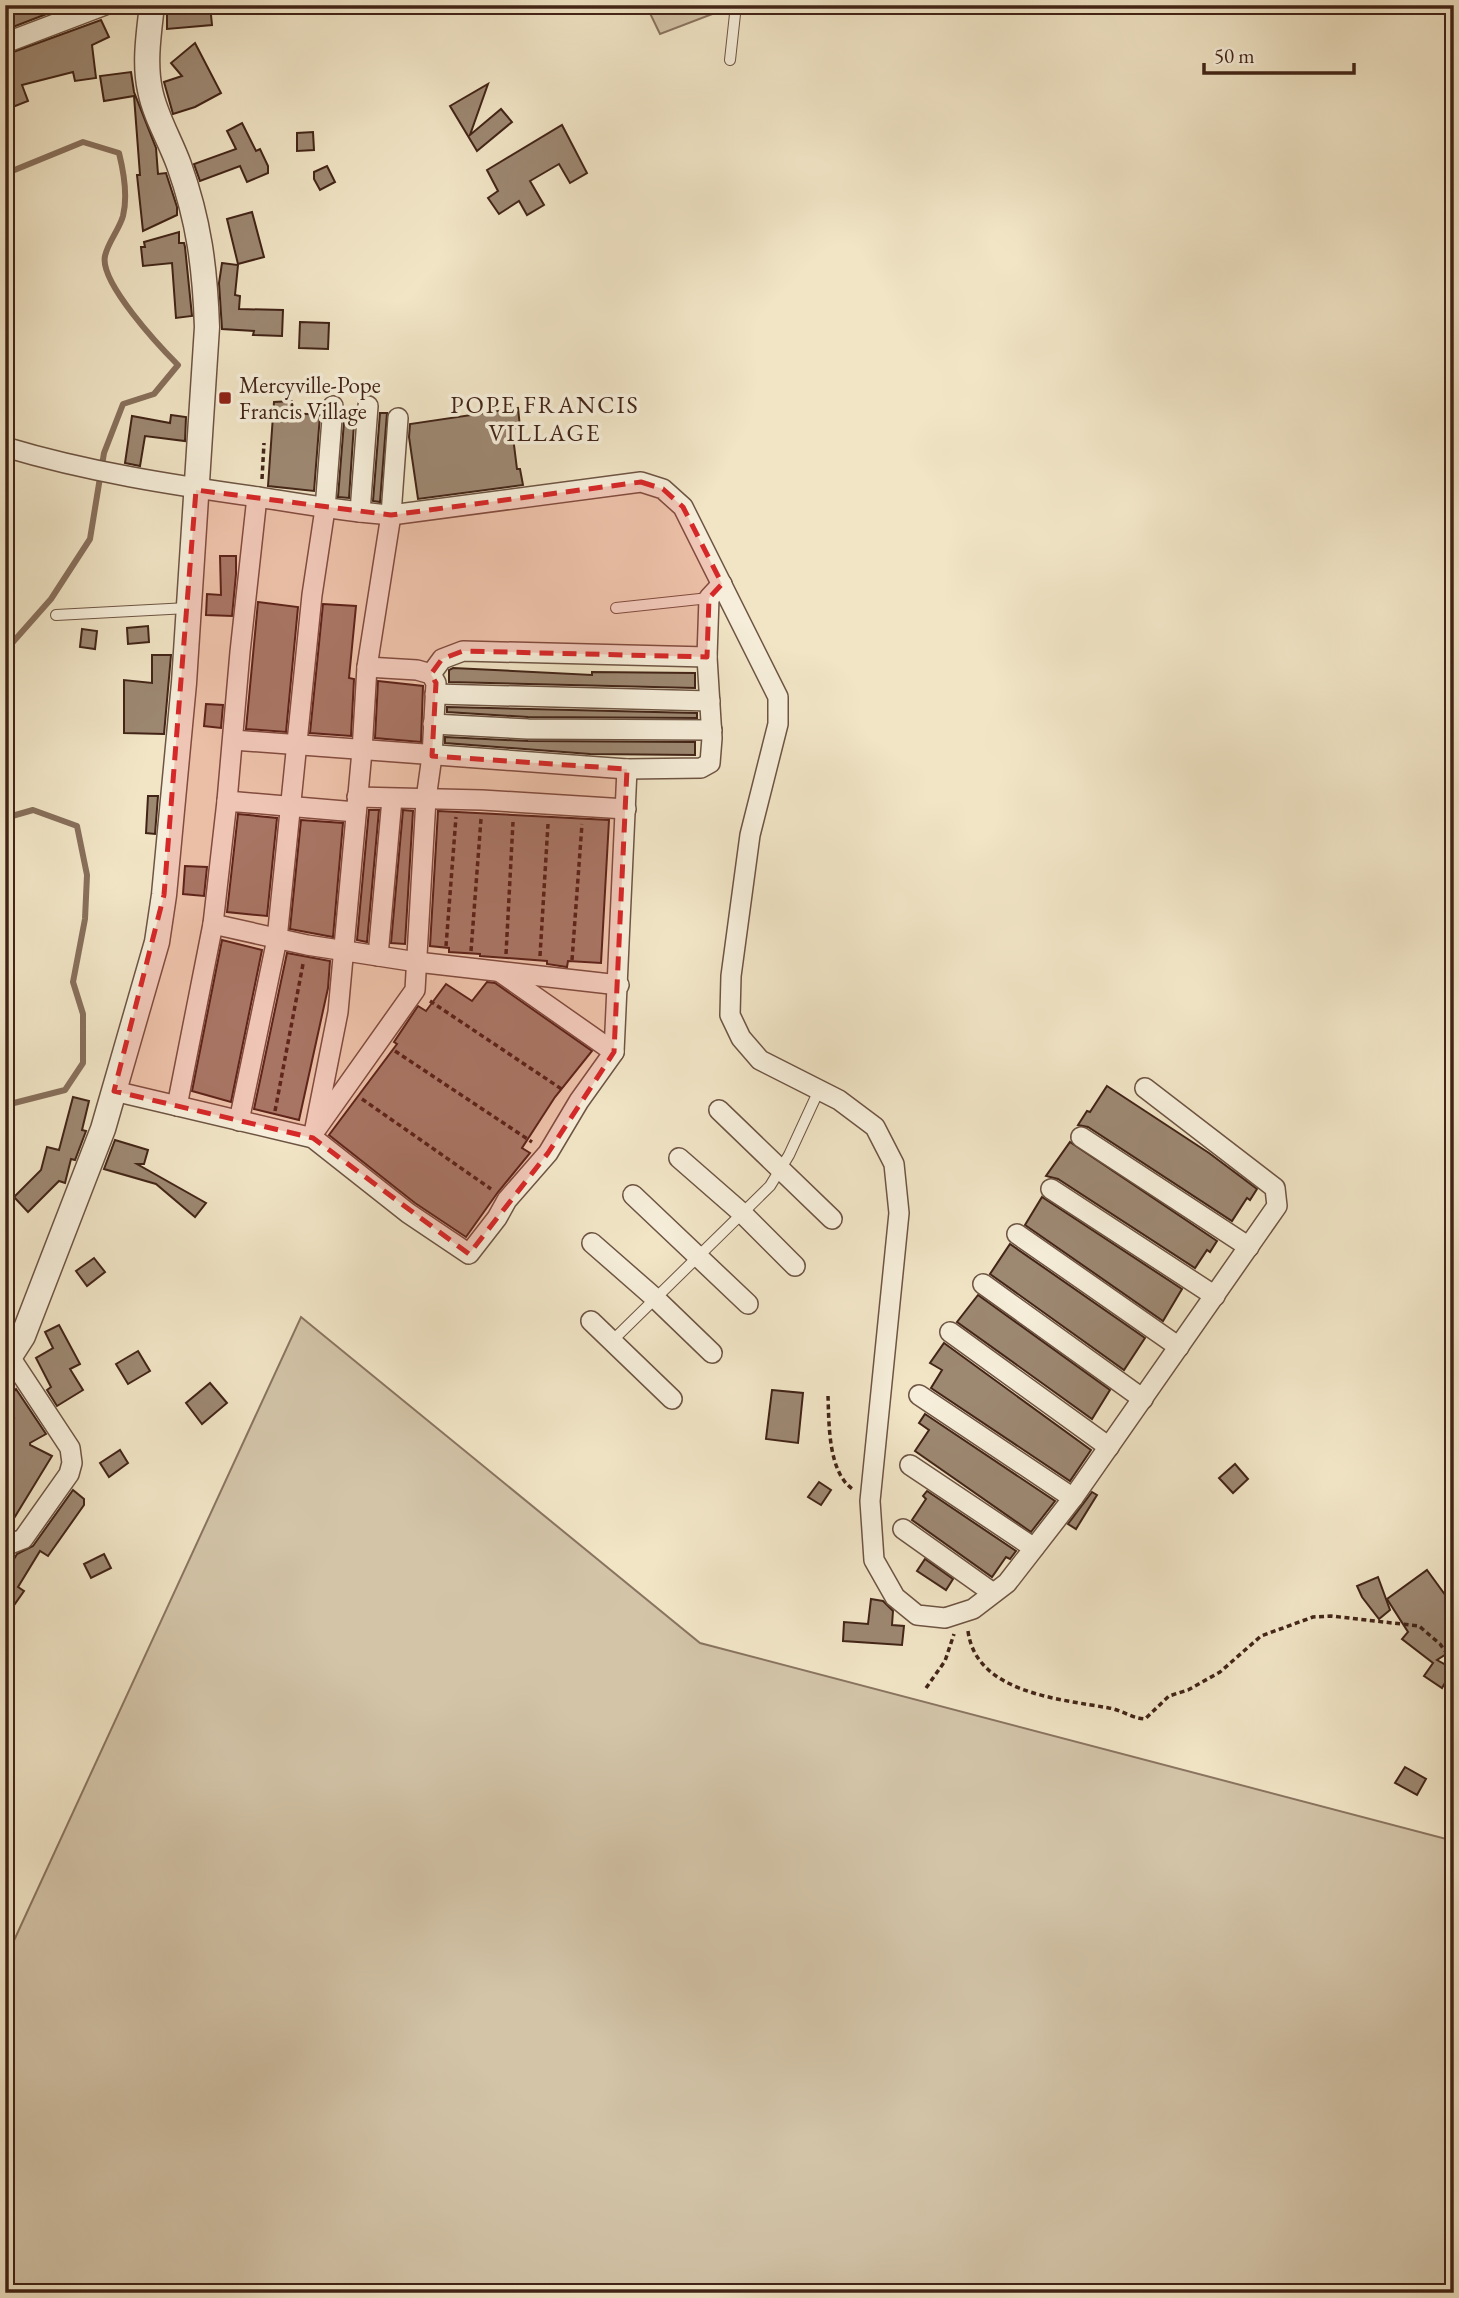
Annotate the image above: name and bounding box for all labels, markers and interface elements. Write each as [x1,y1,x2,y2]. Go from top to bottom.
scale bar [1204,32,1354,76]
text: 50 m [1214,42,1255,69]
place label: Mercyville-Pope Francis Village [239,370,381,426]
district label: POPE FRANCIS VILLAGE [450,389,640,448]
marker: Mercyville-Pope Francis Village [217,390,233,406]

